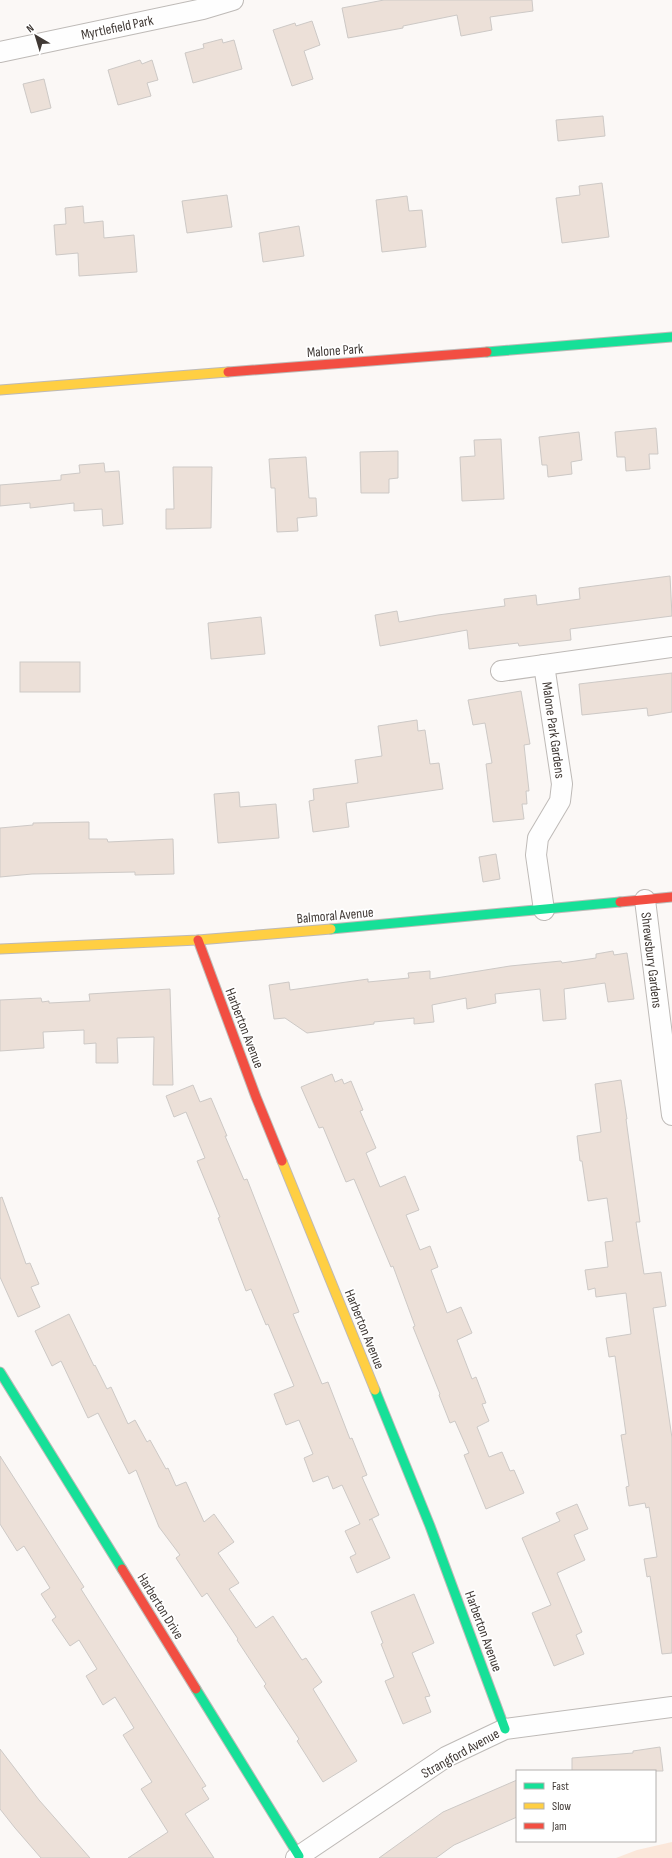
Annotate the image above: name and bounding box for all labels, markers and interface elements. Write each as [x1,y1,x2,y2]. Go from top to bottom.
street label: Myrtlefield Park [79,11,155,43]
north arrow [16,16,56,56]
text: N [24,22,37,35]
street label: Malone Park [306,340,364,361]
street label: Malone Park Gardens [538,681,569,779]
street label: Balmoral Avenue [296,904,374,927]
street label: Shrewsbury Gardens [637,911,666,1009]
street label: Harberton Avenue [221,986,268,1071]
street label: Harberton Avenue [341,1287,388,1372]
street label: Harberton Drive [134,1570,188,1642]
street label: Harberton Avenue [461,1589,506,1674]
street label: Strangford Avenue [418,1725,502,1782]
legend [516,1770,656,1842]
text: Fast [552,1779,569,1794]
text: Slow [552,1799,571,1814]
text: Jam [551,1819,567,1834]

